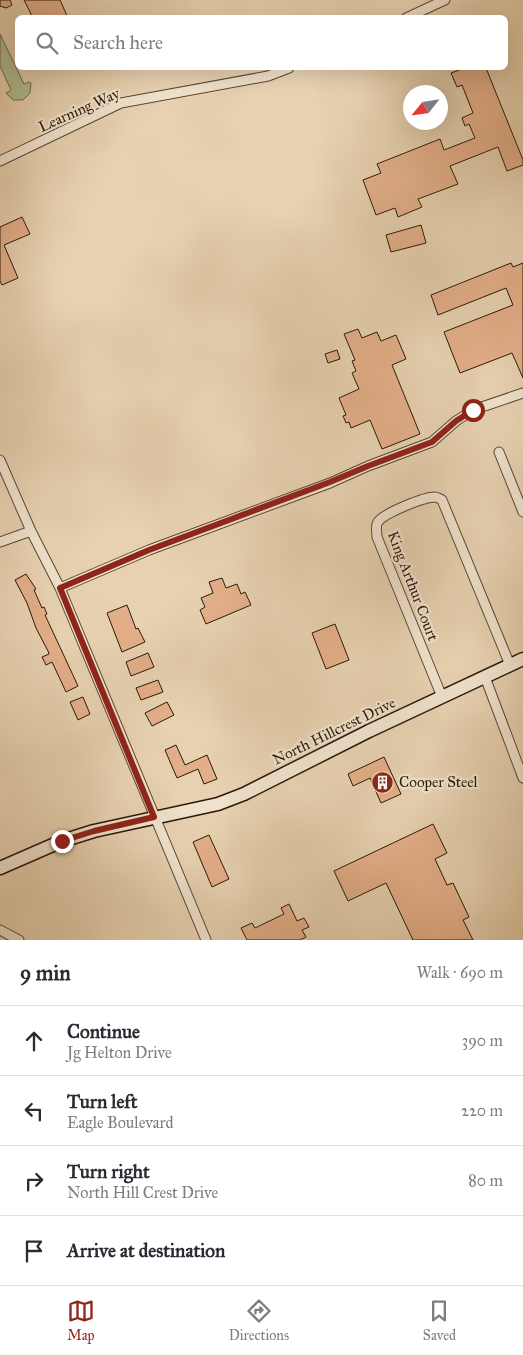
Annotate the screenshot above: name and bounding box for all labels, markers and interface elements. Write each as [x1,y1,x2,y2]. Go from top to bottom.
search box [15,15,508,70]
icon: search [33,29,61,57]
text: Search here [73,31,163,54]
street label: Learning Way [36,84,123,136]
north arrow [403,85,448,130]
route start [462,399,485,422]
street label: King Arthur Court [384,529,442,644]
street label: North Hillcrest Drive [270,693,398,769]
building icon: Cooper Steel [371,770,395,794]
place label: Cooper Steel [399,773,479,791]
route end [51,830,74,853]
text: 9 min [20,960,71,986]
text: Walk · 690 m [417,963,503,982]
text: Continue [67,1020,140,1043]
icon: ahead [20,1027,48,1055]
text: 390 m [462,1031,503,1050]
text: Jg Helton Drive [67,1043,172,1062]
text: Turn left [67,1090,137,1113]
icon: left [20,1097,48,1125]
text: 220 m [461,1101,503,1120]
text: Eagle Boulevard [67,1113,174,1132]
text: Turn right [67,1160,150,1183]
icon: right [20,1167,48,1195]
text: 80 m [468,1171,503,1190]
text: North Hill Crest Drive [67,1183,218,1202]
icon: arrive [20,1237,48,1265]
text: Arrive at destination [67,1239,225,1262]
tab: Map [67,1297,95,1344]
tab: Directions [229,1297,289,1344]
tab: Saved [423,1297,456,1344]

